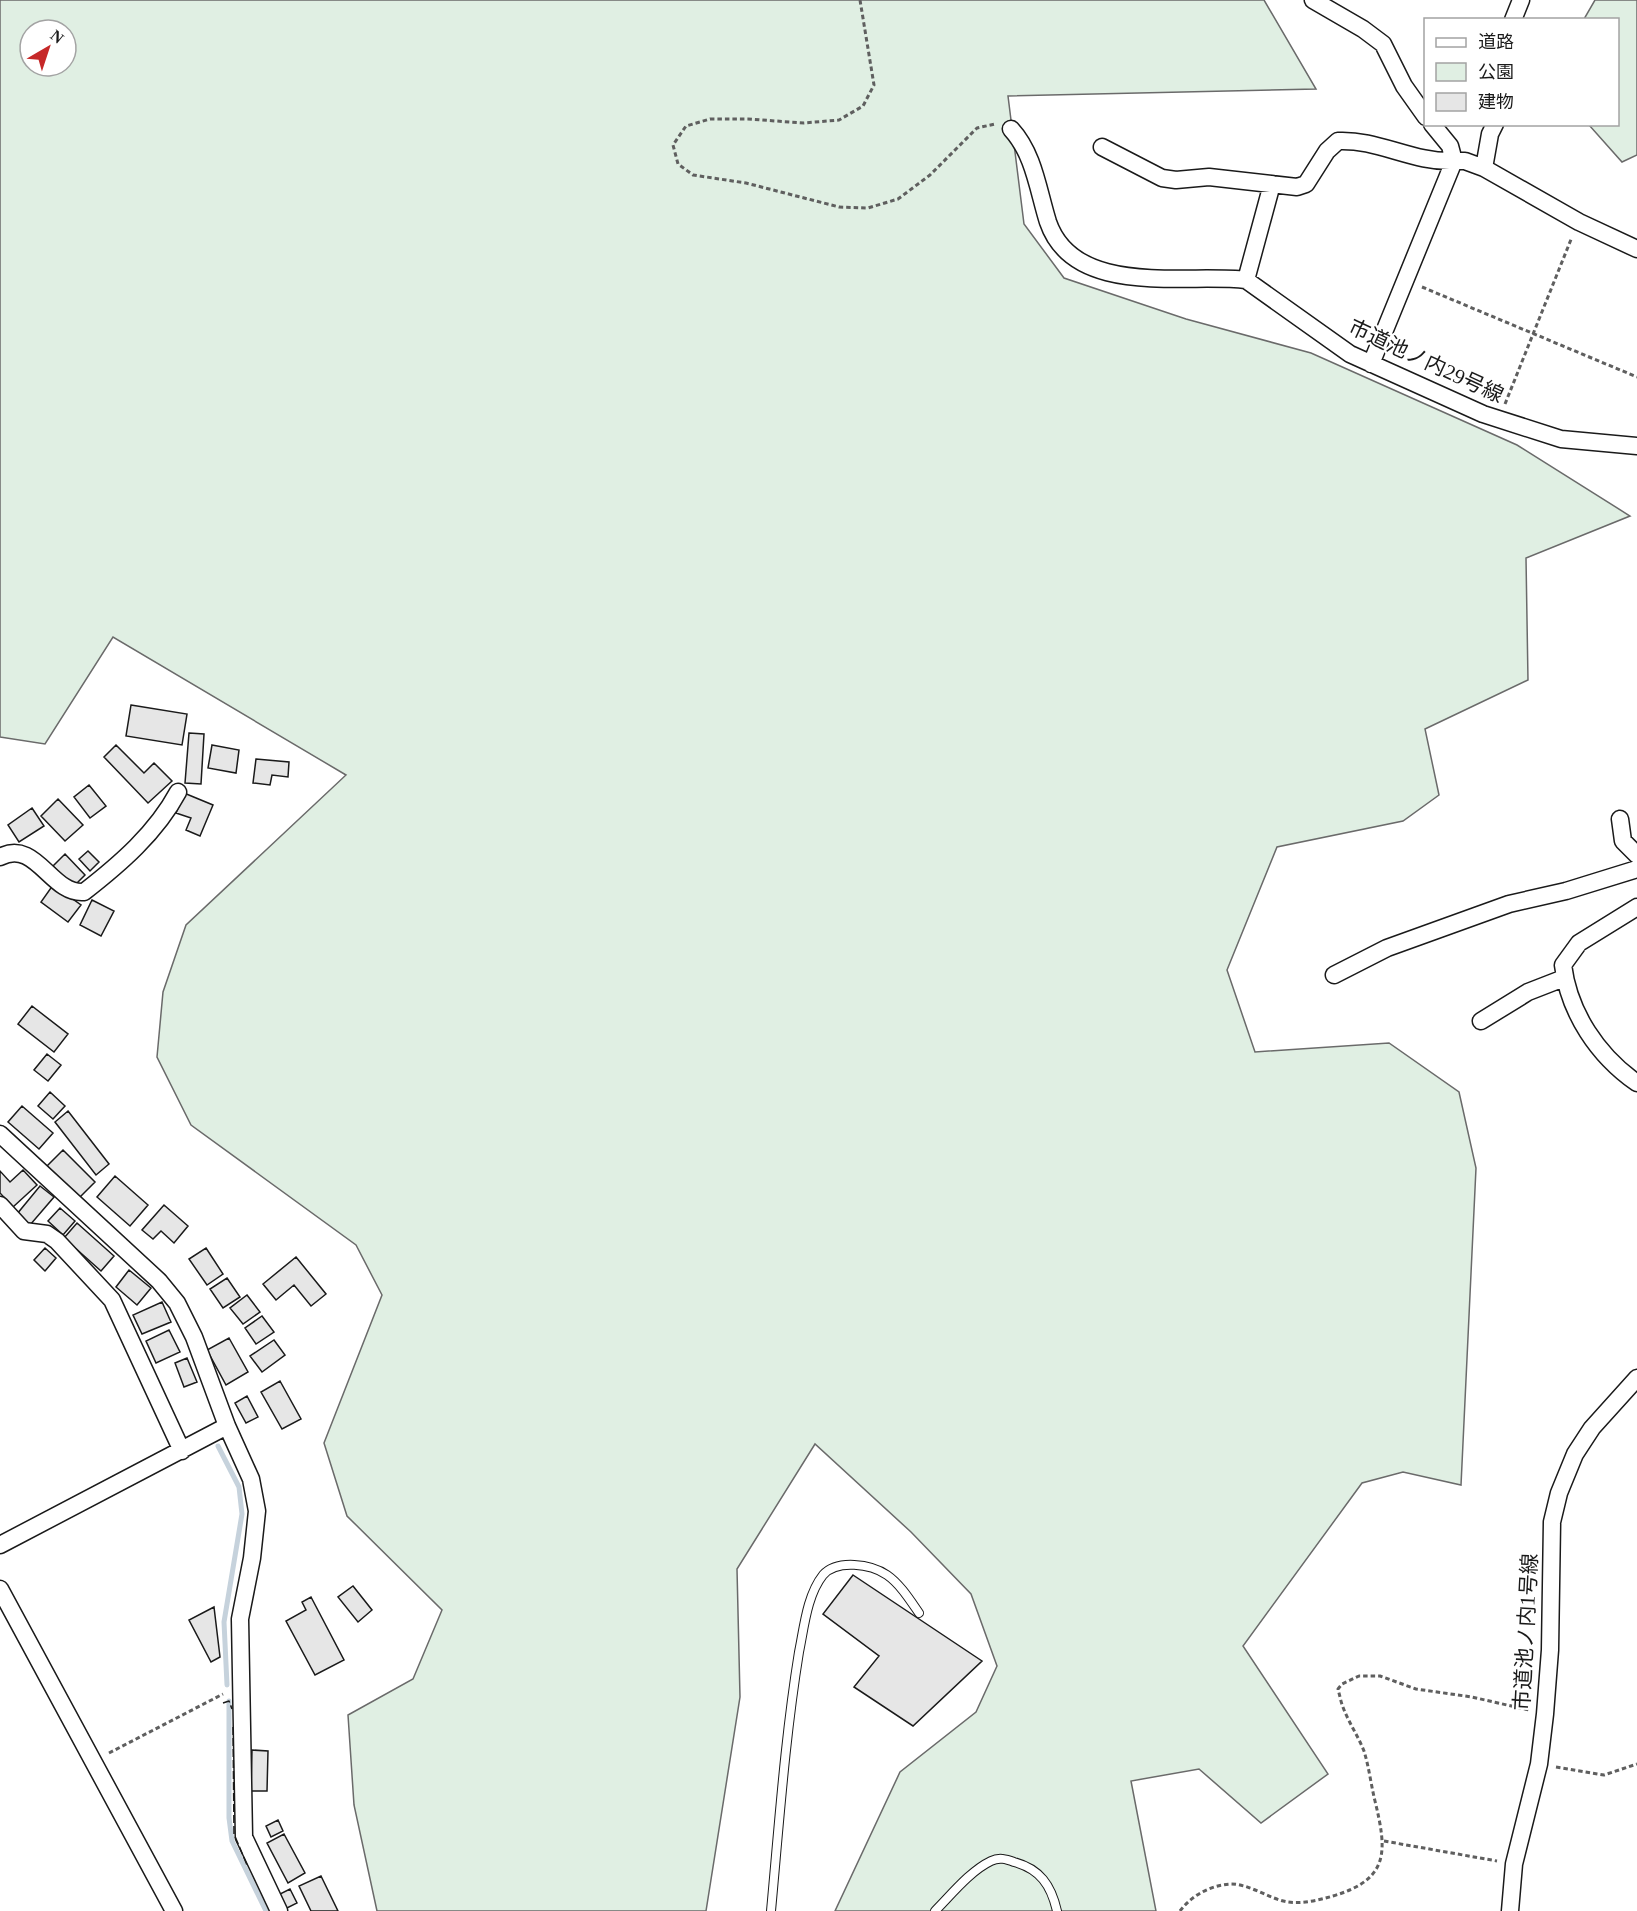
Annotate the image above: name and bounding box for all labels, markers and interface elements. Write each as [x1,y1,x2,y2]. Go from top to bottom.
north arrow [18,18,78,78]
legend [1424,18,1619,126]
text: N [47,26,67,47]
text: 道路 [1478,32,1514,52]
text: 公園 [1478,62,1514,82]
text: 建物 [1478,92,1514,112]
street label: 市道池ノ内29号線 [1345,315,1507,407]
street label: 市道池ノ内1号線 [1510,1553,1542,1711]

